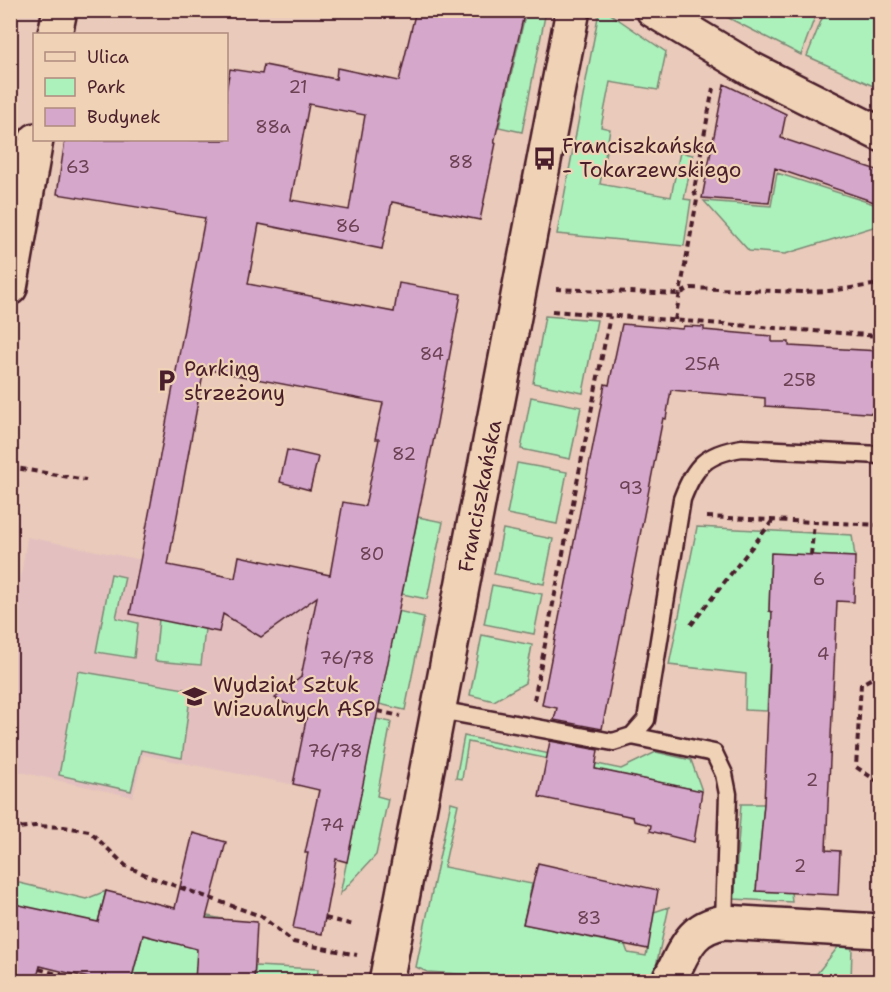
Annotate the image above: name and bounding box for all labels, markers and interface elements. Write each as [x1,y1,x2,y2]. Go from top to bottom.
legend [33,33,228,141]
text: Ulica [87,45,129,69]
text: Park [87,75,126,99]
house number: 21 [288,75,308,99]
text: Budynek [87,105,161,129]
house number: 88a [255,115,291,139]
place label: Franciszkańska - Tokarzewskiego [562,132,742,184]
bus stop icon: Franciszkańska - Tokarzewskiego [531,145,557,171]
house number: 88 [449,150,473,174]
house number: 63 [66,155,90,179]
house number: 86 [336,214,360,238]
house number: 84 [420,342,444,366]
house number: 25A [684,352,720,376]
place label: Parking strzeżony [184,355,285,407]
parking icon: Parking strzeżony [153,368,179,394]
house number: 25B [782,368,816,392]
street label: Franciszkańska [452,417,508,575]
house number: 82 [392,442,416,466]
house number: 93 [619,476,643,500]
house number: 80 [360,542,384,566]
house number: 6 [813,567,825,591]
house number: 4 [817,642,829,666]
house number: 76/78 [319,646,375,670]
place label: Wydział Sztuk Wizualnych ASP [213,671,375,723]
school or university icon: Wydział Sztuk Wizualnych ASP [182,684,208,710]
house number: 76/78 [307,739,363,763]
house number: 2 [806,768,818,792]
house number: 74 [320,813,344,837]
house number: 2 [794,854,806,878]
house number: 83 [577,906,601,930]

